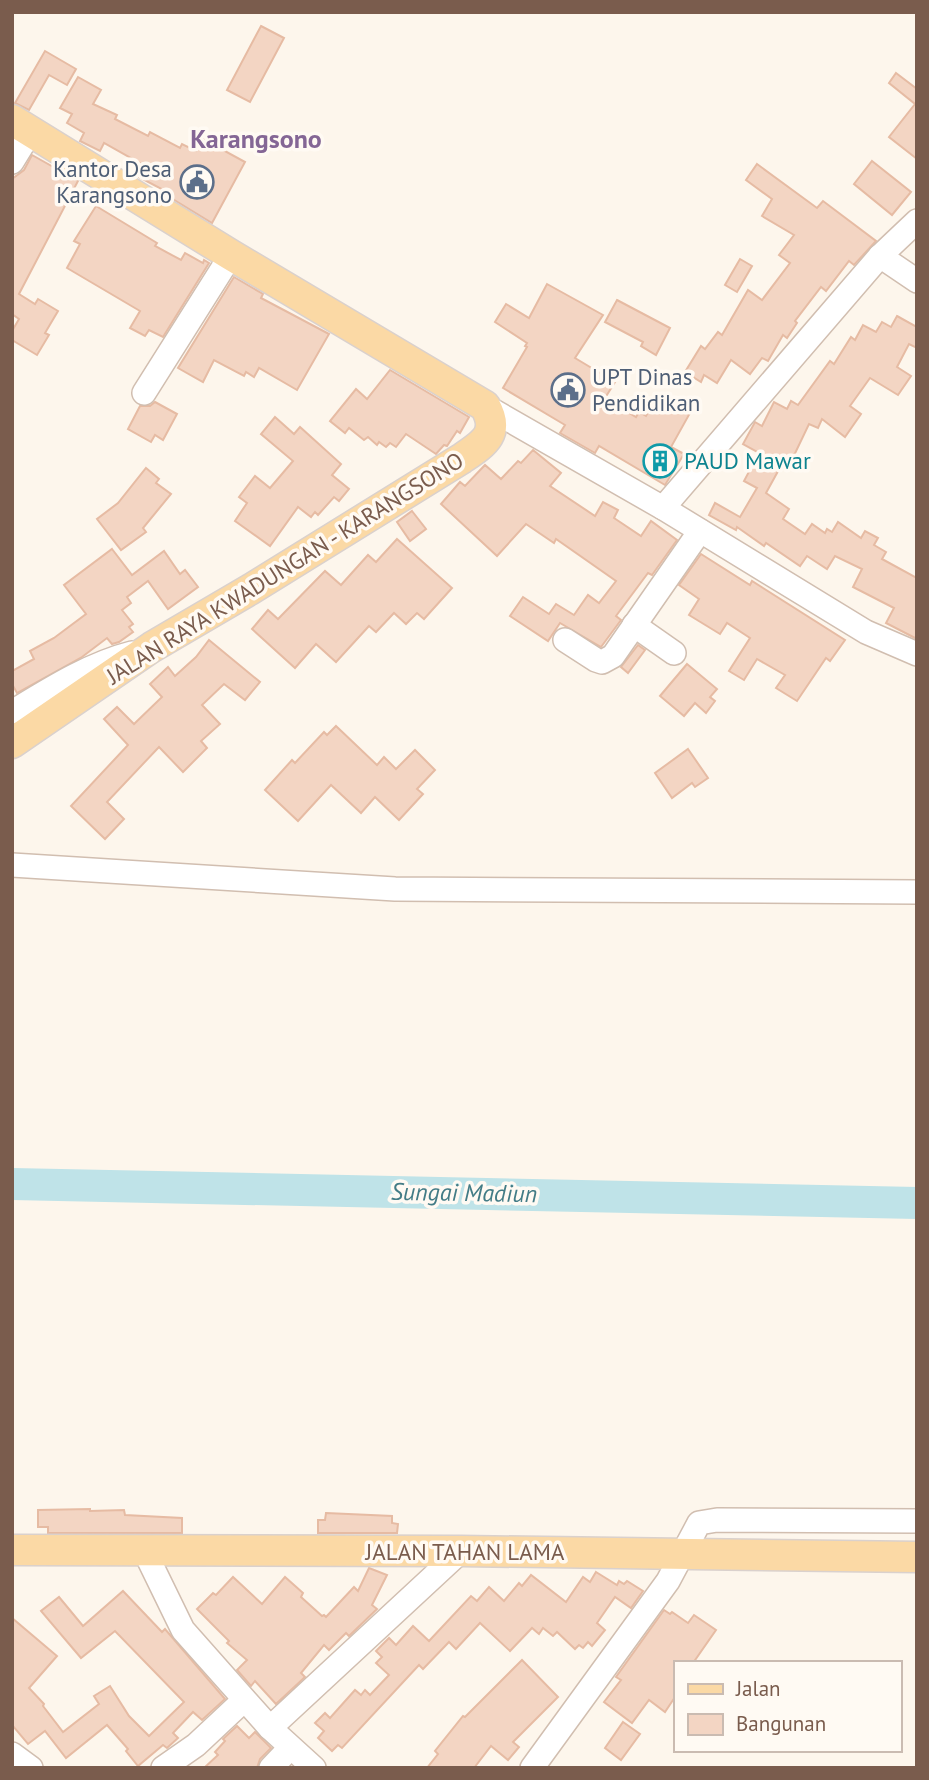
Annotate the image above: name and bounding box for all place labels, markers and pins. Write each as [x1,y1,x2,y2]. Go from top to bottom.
place label: Kantor Desa Karangsono [53,154,172,209]
public building icon: Kantor Desa Karangsono [178,163,216,201]
place label: UPT Dinas Pendidikan [592,362,700,417]
public building icon: UPT Dinas Pendidikan [549,371,587,409]
building icon: PAUD Mawar [641,442,679,480]
place label: PAUD Mawar [684,446,811,475]

